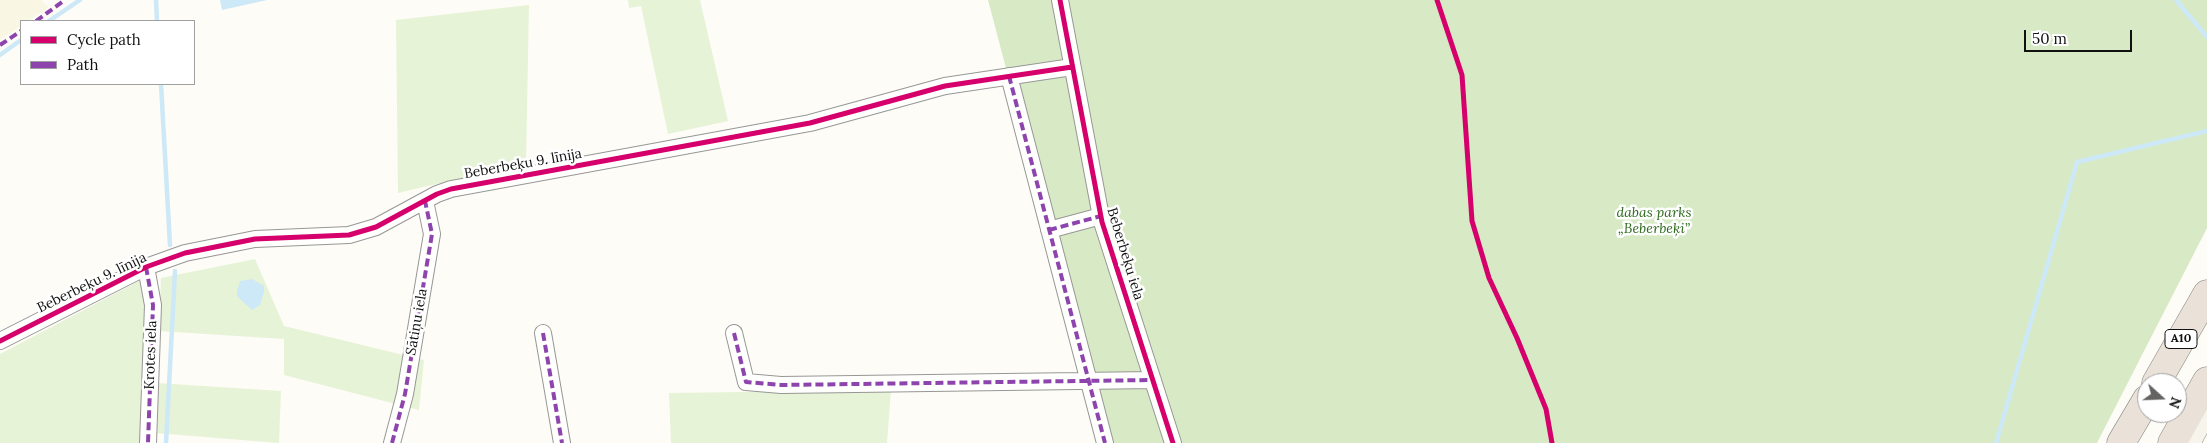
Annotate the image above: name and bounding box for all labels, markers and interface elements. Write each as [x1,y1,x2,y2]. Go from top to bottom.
legend [20,20,195,85]
scale bar [2027,20,2134,52]
text: 50 m [2032,29,2067,48]
text: Cycle path [67,30,141,49]
text: Path [67,55,98,74]
street label: Beberbeķu 9. līnija [463,145,583,183]
park label: dabas parks „Beberbeķi” [1616,205,1692,238]
street label: Beberbeķu iela [1103,206,1147,302]
street label: Beberbeķu 9. līnija [35,249,149,317]
street label: Sātiņu iela [403,287,431,357]
street label: Krotes iela [141,320,161,390]
road number: A10 [2165,329,2197,348]
north arrow [2137,373,2187,423]
text: N [2165,395,2185,411]

